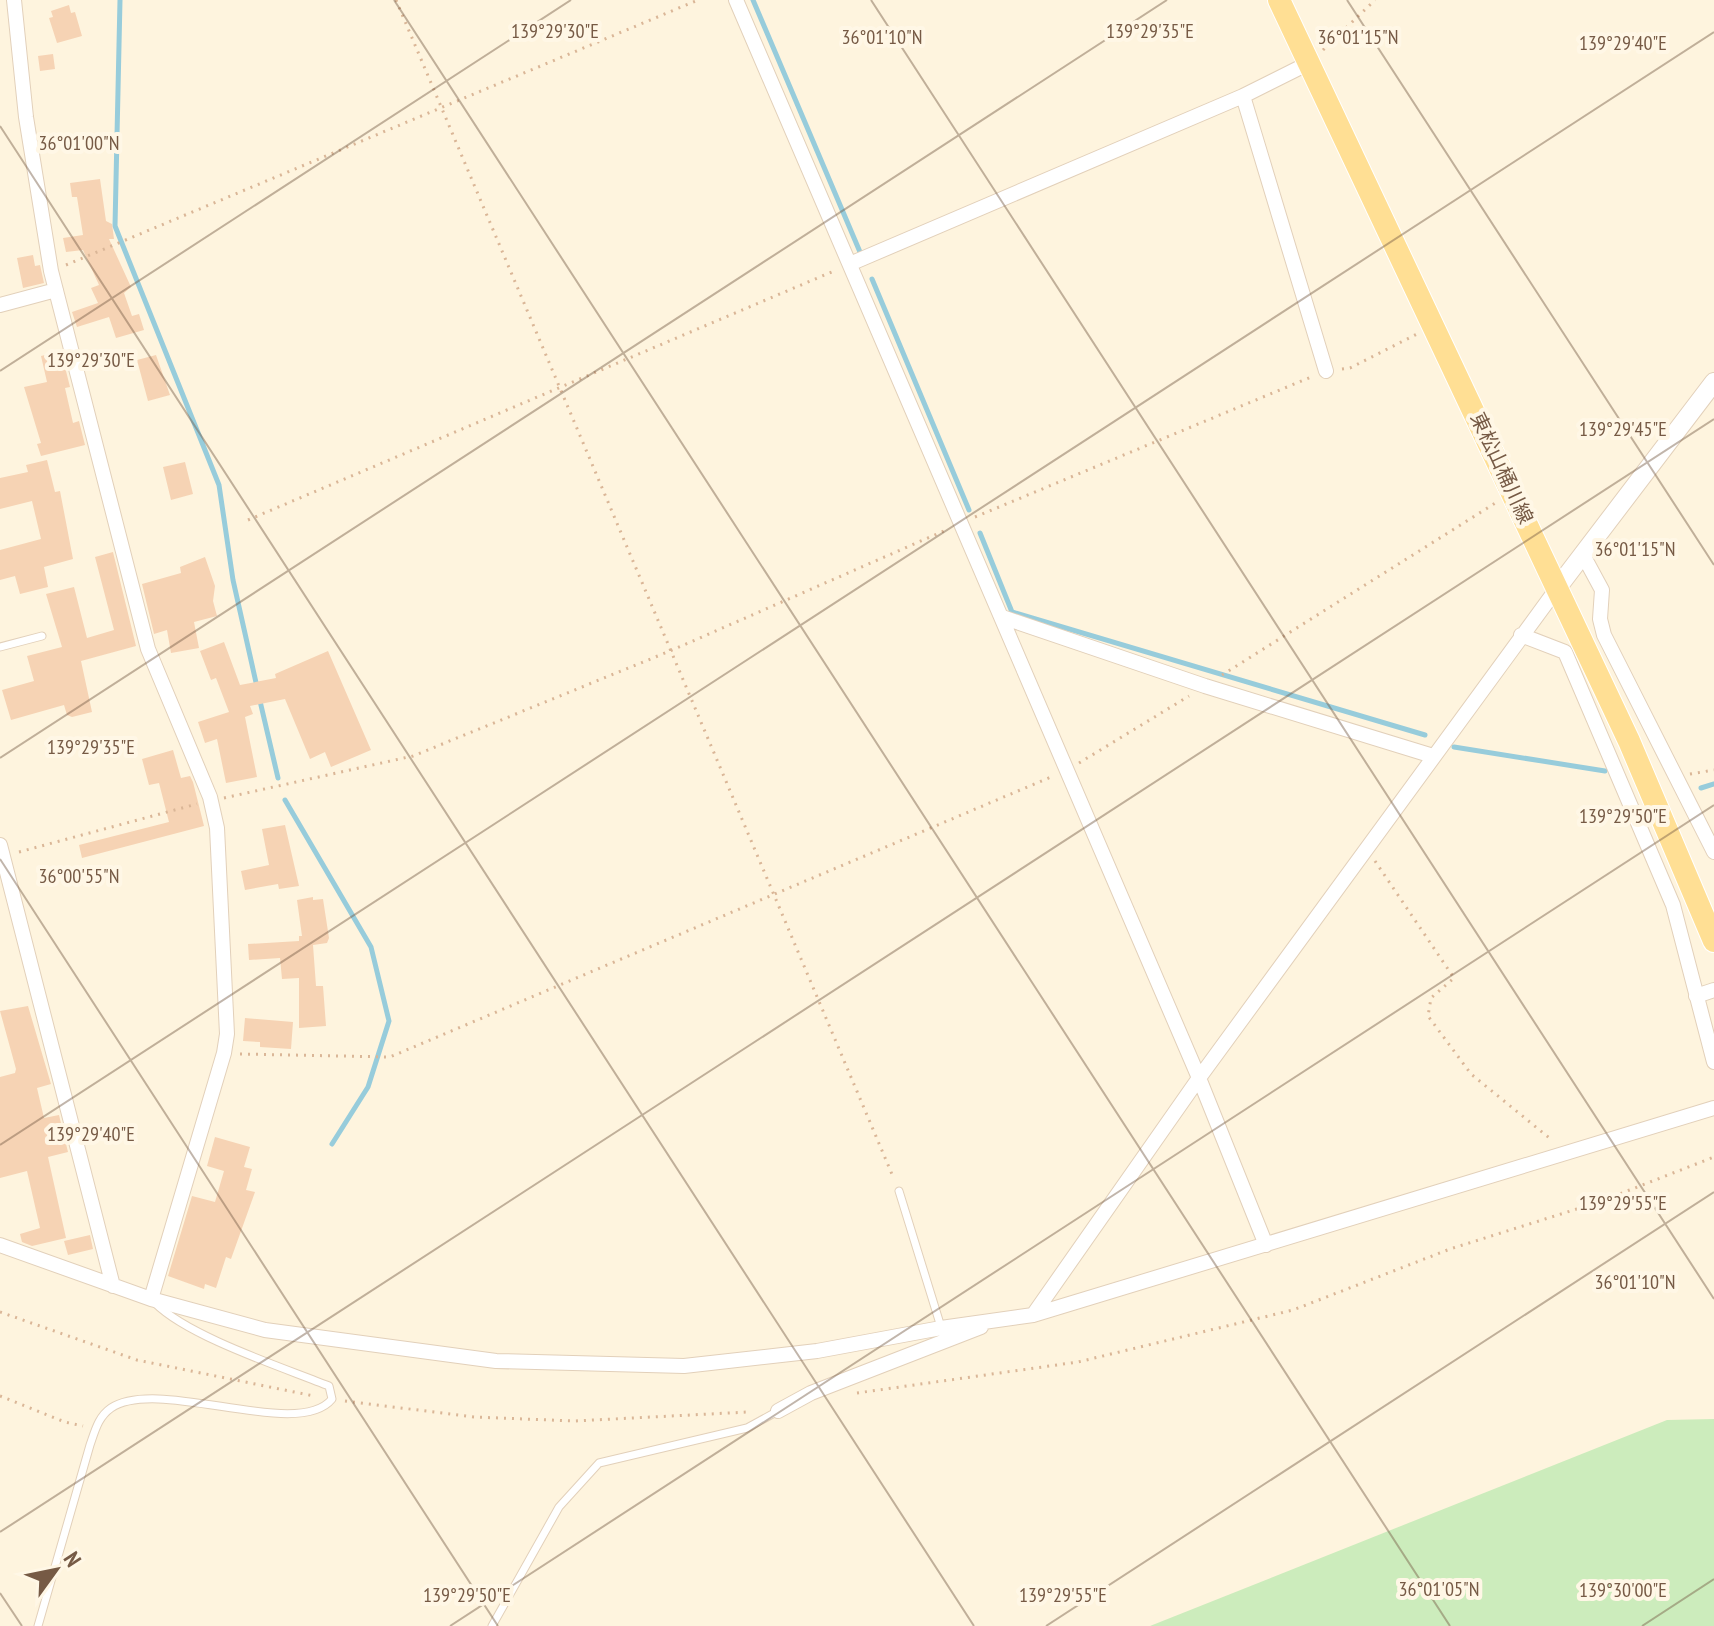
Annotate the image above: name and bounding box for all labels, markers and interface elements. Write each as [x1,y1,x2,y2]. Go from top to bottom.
text: 139°29'30"E [511,18,599,44]
text: 139°29'35"E [1106,18,1194,44]
text: 36°01'10"N [842,24,922,50]
text: 36°01'15"N [1318,24,1398,50]
text: 139°29'40"E [1579,30,1667,56]
text: 36°01'00"N [39,130,119,156]
text: 139°29'30"E [47,347,135,373]
street label: 東松山桶川線 [1465,408,1539,528]
text: 139°29'45"E [1579,416,1667,442]
text: 36°01'15"N [1595,536,1675,562]
text: 139°29'35"E [47,734,135,760]
text: 139°29'50"E [1579,803,1667,829]
text: 36°00'55"N [39,863,119,889]
text: 139°29'40"E [47,1121,135,1147]
text: 139°29'55"E [1579,1190,1667,1216]
text: 36°01'10"N [1595,1269,1675,1295]
north arrow [16,1530,96,1610]
text: N [58,1546,88,1572]
text: 36°01'05"N [1399,1576,1479,1602]
text: 139°30'00"E [1579,1577,1667,1603]
text: 139°29'50"E [423,1582,511,1608]
text: 139°29'55"E [1019,1582,1107,1608]

